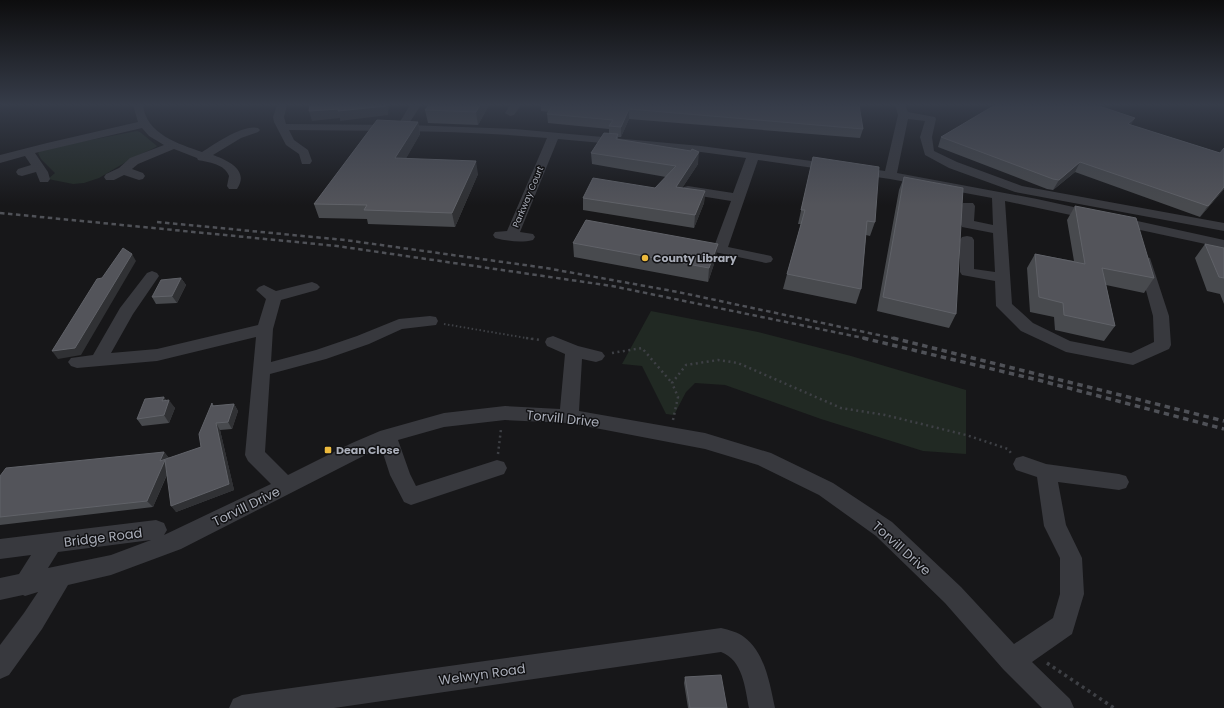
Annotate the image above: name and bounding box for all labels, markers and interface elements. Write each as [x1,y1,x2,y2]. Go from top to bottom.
street label: Parkway Court [510,165,546,229]
place label: County Library [653,250,737,266]
marker: County Library [640,253,650,263]
street label: Torvill Drive [526,405,600,432]
place label: Dean Close [336,442,400,458]
marker: Dean Close [323,445,333,455]
street label: Torvill Drive [209,482,283,531]
street label: Torvill Drive [868,517,935,580]
street label: Bridge Road [63,523,143,552]
street label: Welwyn Road [437,659,527,690]

